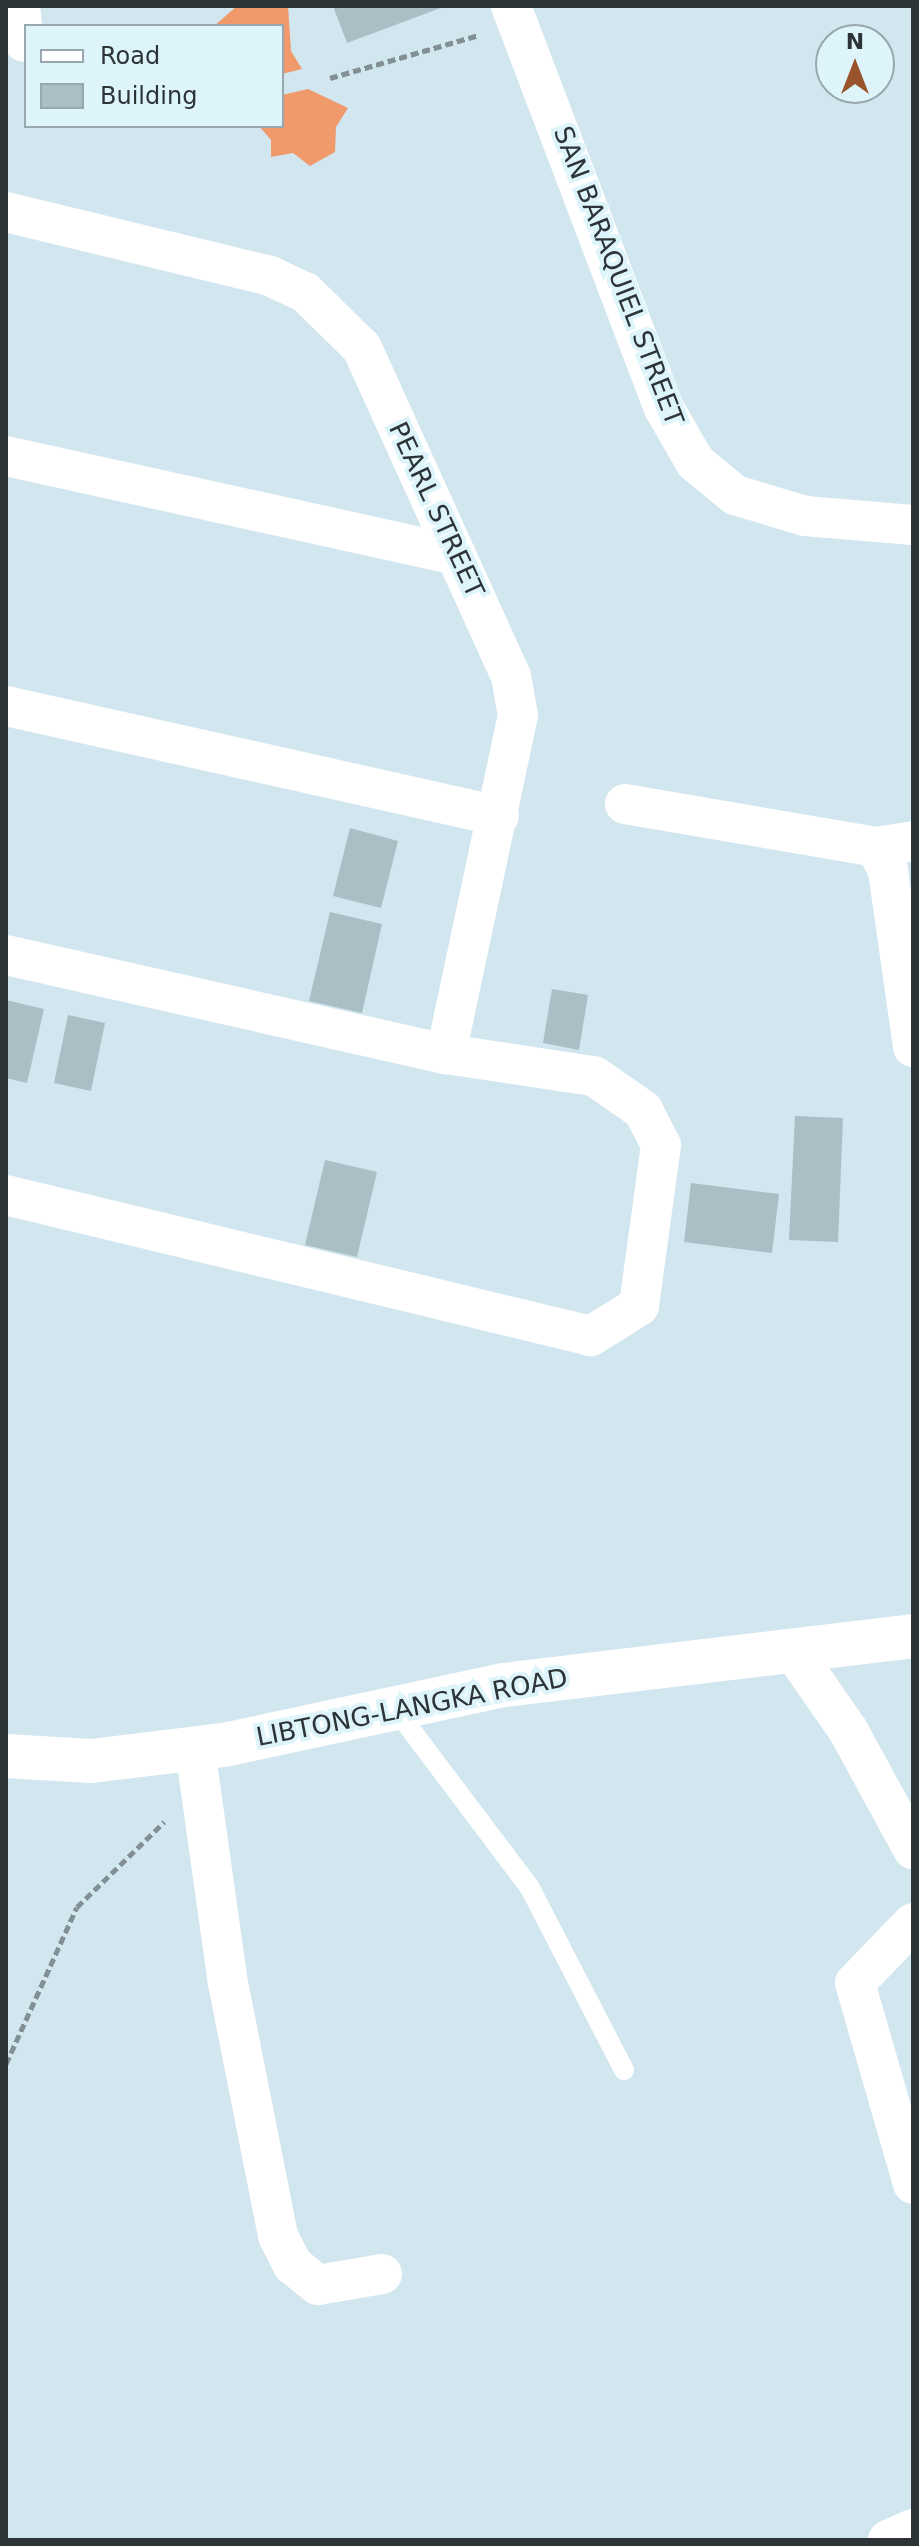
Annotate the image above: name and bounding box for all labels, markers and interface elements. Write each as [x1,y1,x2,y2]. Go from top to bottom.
legend [24,24,284,128]
north arrow [815,24,895,104]
text: N [846,29,864,54]
text: Road [100,42,160,70]
text: Building [100,82,197,110]
street label: SAN BARAQUIEL STREET [546,122,690,430]
street label: PEARL STREET [382,417,490,603]
street label: LIBTONG-LANGKA ROAD [254,1663,570,1753]

